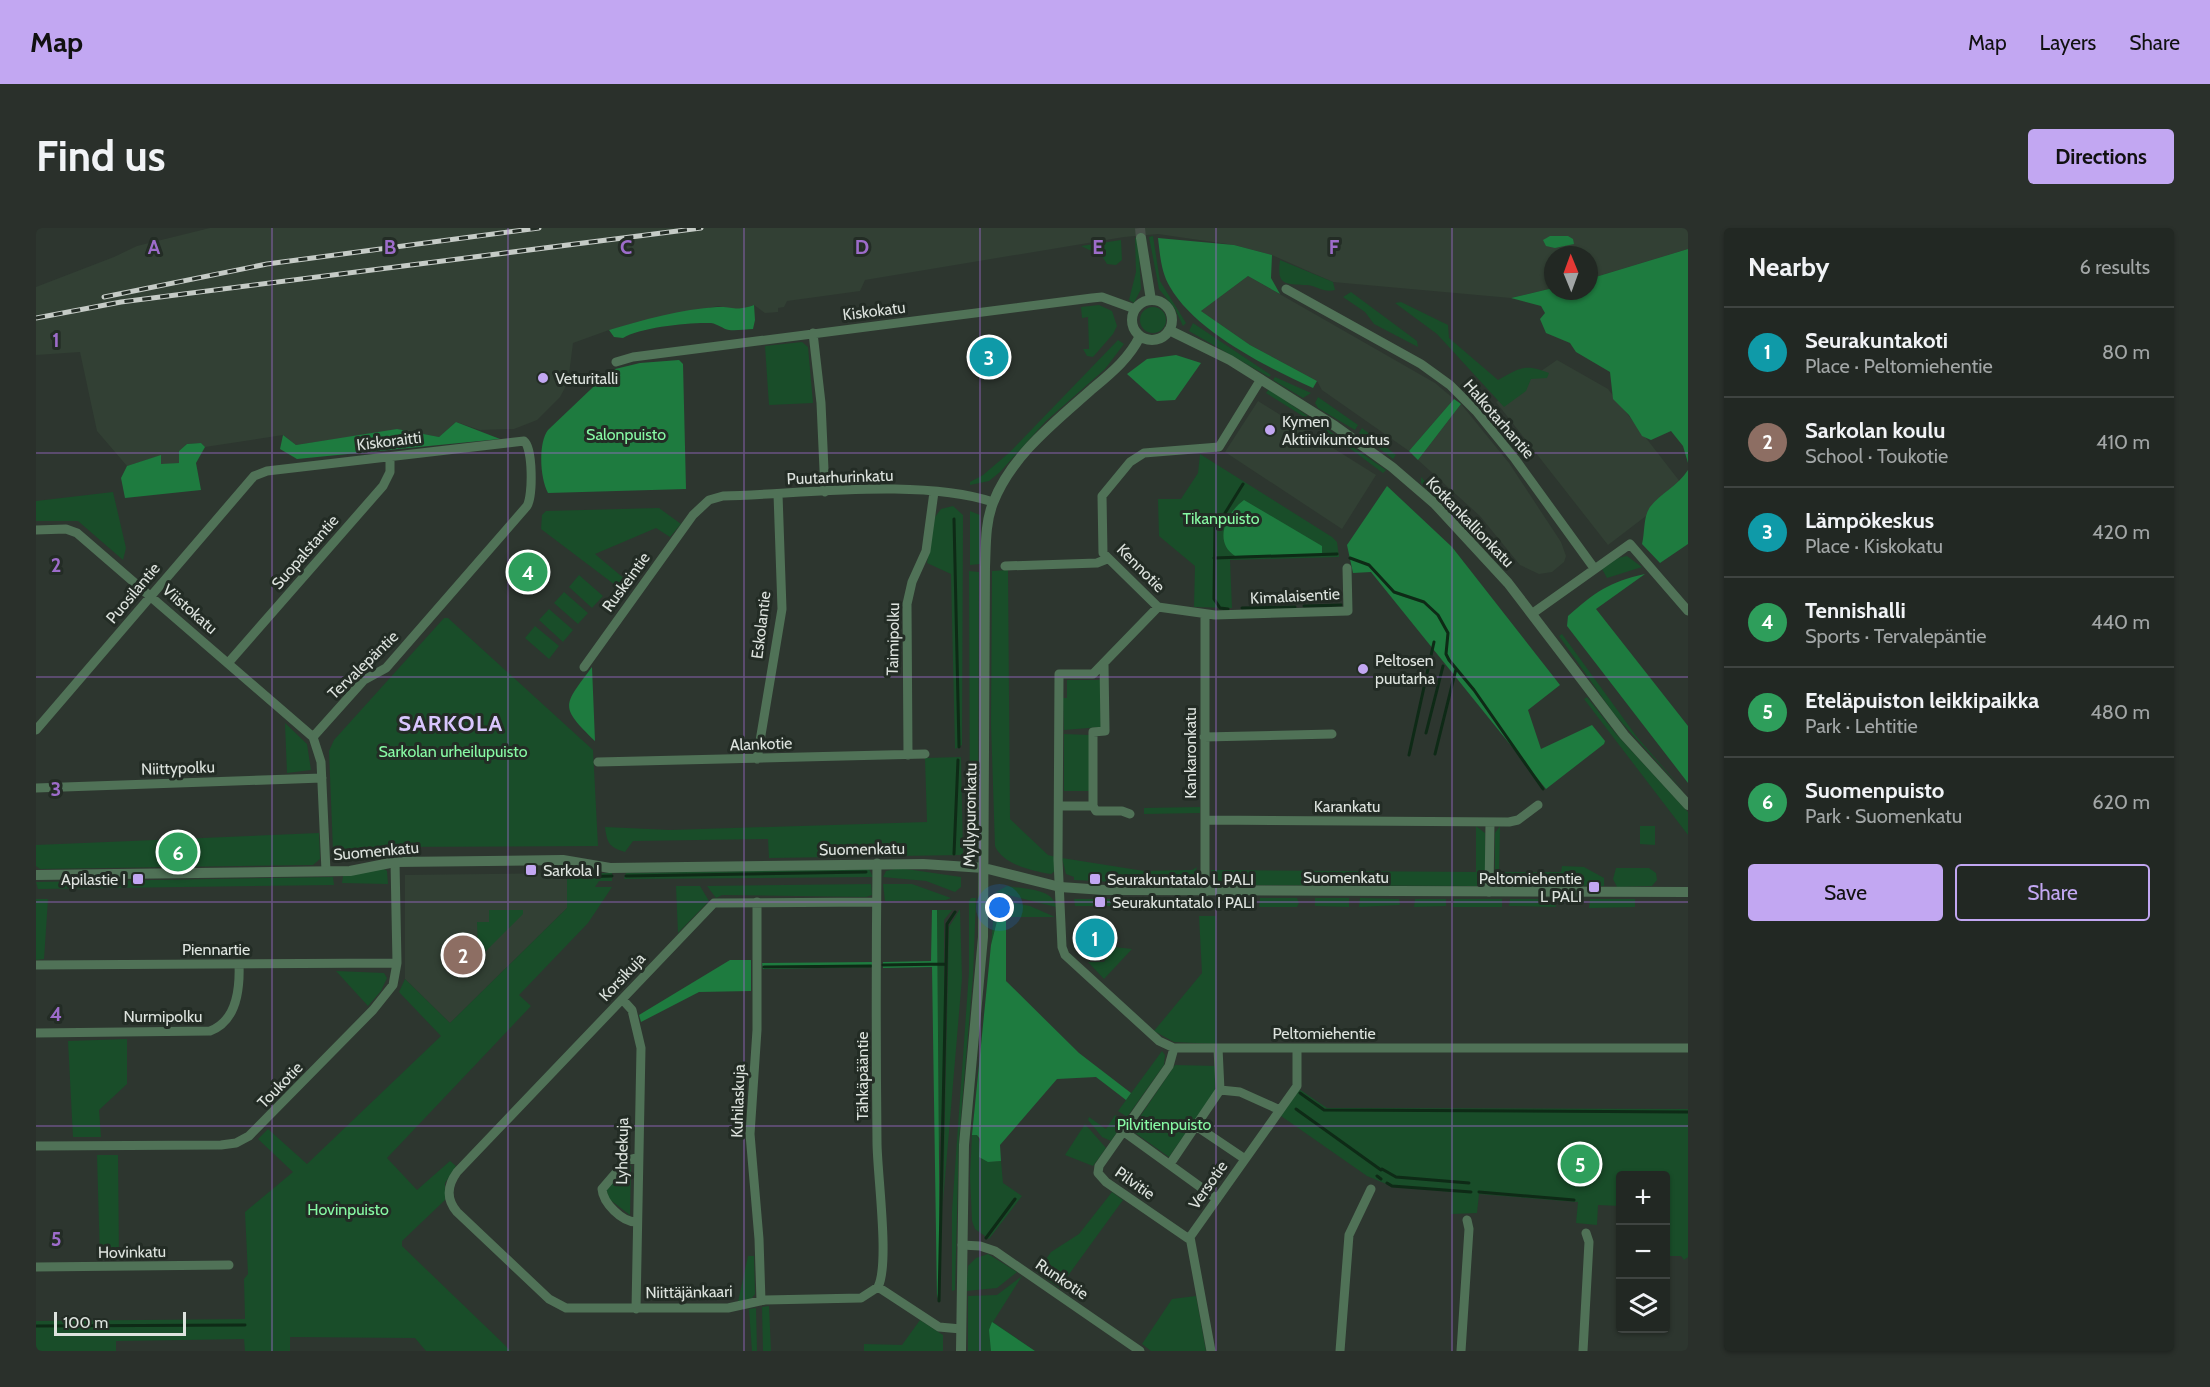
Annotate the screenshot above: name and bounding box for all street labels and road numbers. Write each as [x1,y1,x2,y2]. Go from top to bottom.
street label: Kiskokatu [841,298,907,324]
street label: Halkotarhantie [1460,376,1538,462]
street label: Kiskoraitti [355,428,423,454]
street label: Puutarhurinkatu [786,466,894,488]
street label: Kotkankallionkatu [1422,473,1518,571]
street label: Suopalstantie [268,511,342,593]
street label: Kennotie [1113,540,1169,596]
street label: Ruskeintie [598,549,654,615]
street label: Puosilantie [102,559,164,627]
street label: Viistokatu [159,580,221,638]
street label: Kimalaisentie [1250,584,1340,608]
street label: Eskolantie [747,590,775,660]
street label: Taimipolku [883,602,903,676]
street label: Tervalepäntie [324,627,402,703]
street label: Kankaronkatu [1181,707,1200,799]
street label: Alankotie [729,733,793,755]
street label: Niittypolku [141,757,215,779]
street label: Myllypuronkatu [960,763,980,867]
street label: Karankatu [1314,797,1380,816]
street label: Suomenkatu [332,838,420,864]
street label: Suomenkatu [819,839,905,859]
street label: Suomenkatu [1303,868,1389,887]
street label: Piennartie [182,940,250,959]
street label: Korsikuja [595,949,649,1005]
street label: Nurmipolku [124,1007,203,1026]
street label: Peltomiehentie [1272,1024,1376,1043]
street label: Tähkäpääntie [853,1032,872,1120]
street label: Toukotie [253,1058,307,1112]
street label: Kuhilaskuja [727,1063,749,1138]
street label: Lyhdekuja [612,1117,632,1185]
street label: Versotie [1185,1157,1231,1213]
street label: Pilvitie [1111,1162,1159,1204]
street label: Hovinkatu [98,1242,166,1262]
street label: Runkotie [1032,1255,1092,1303]
street label: Niittäjänkaari [645,1282,733,1302]

